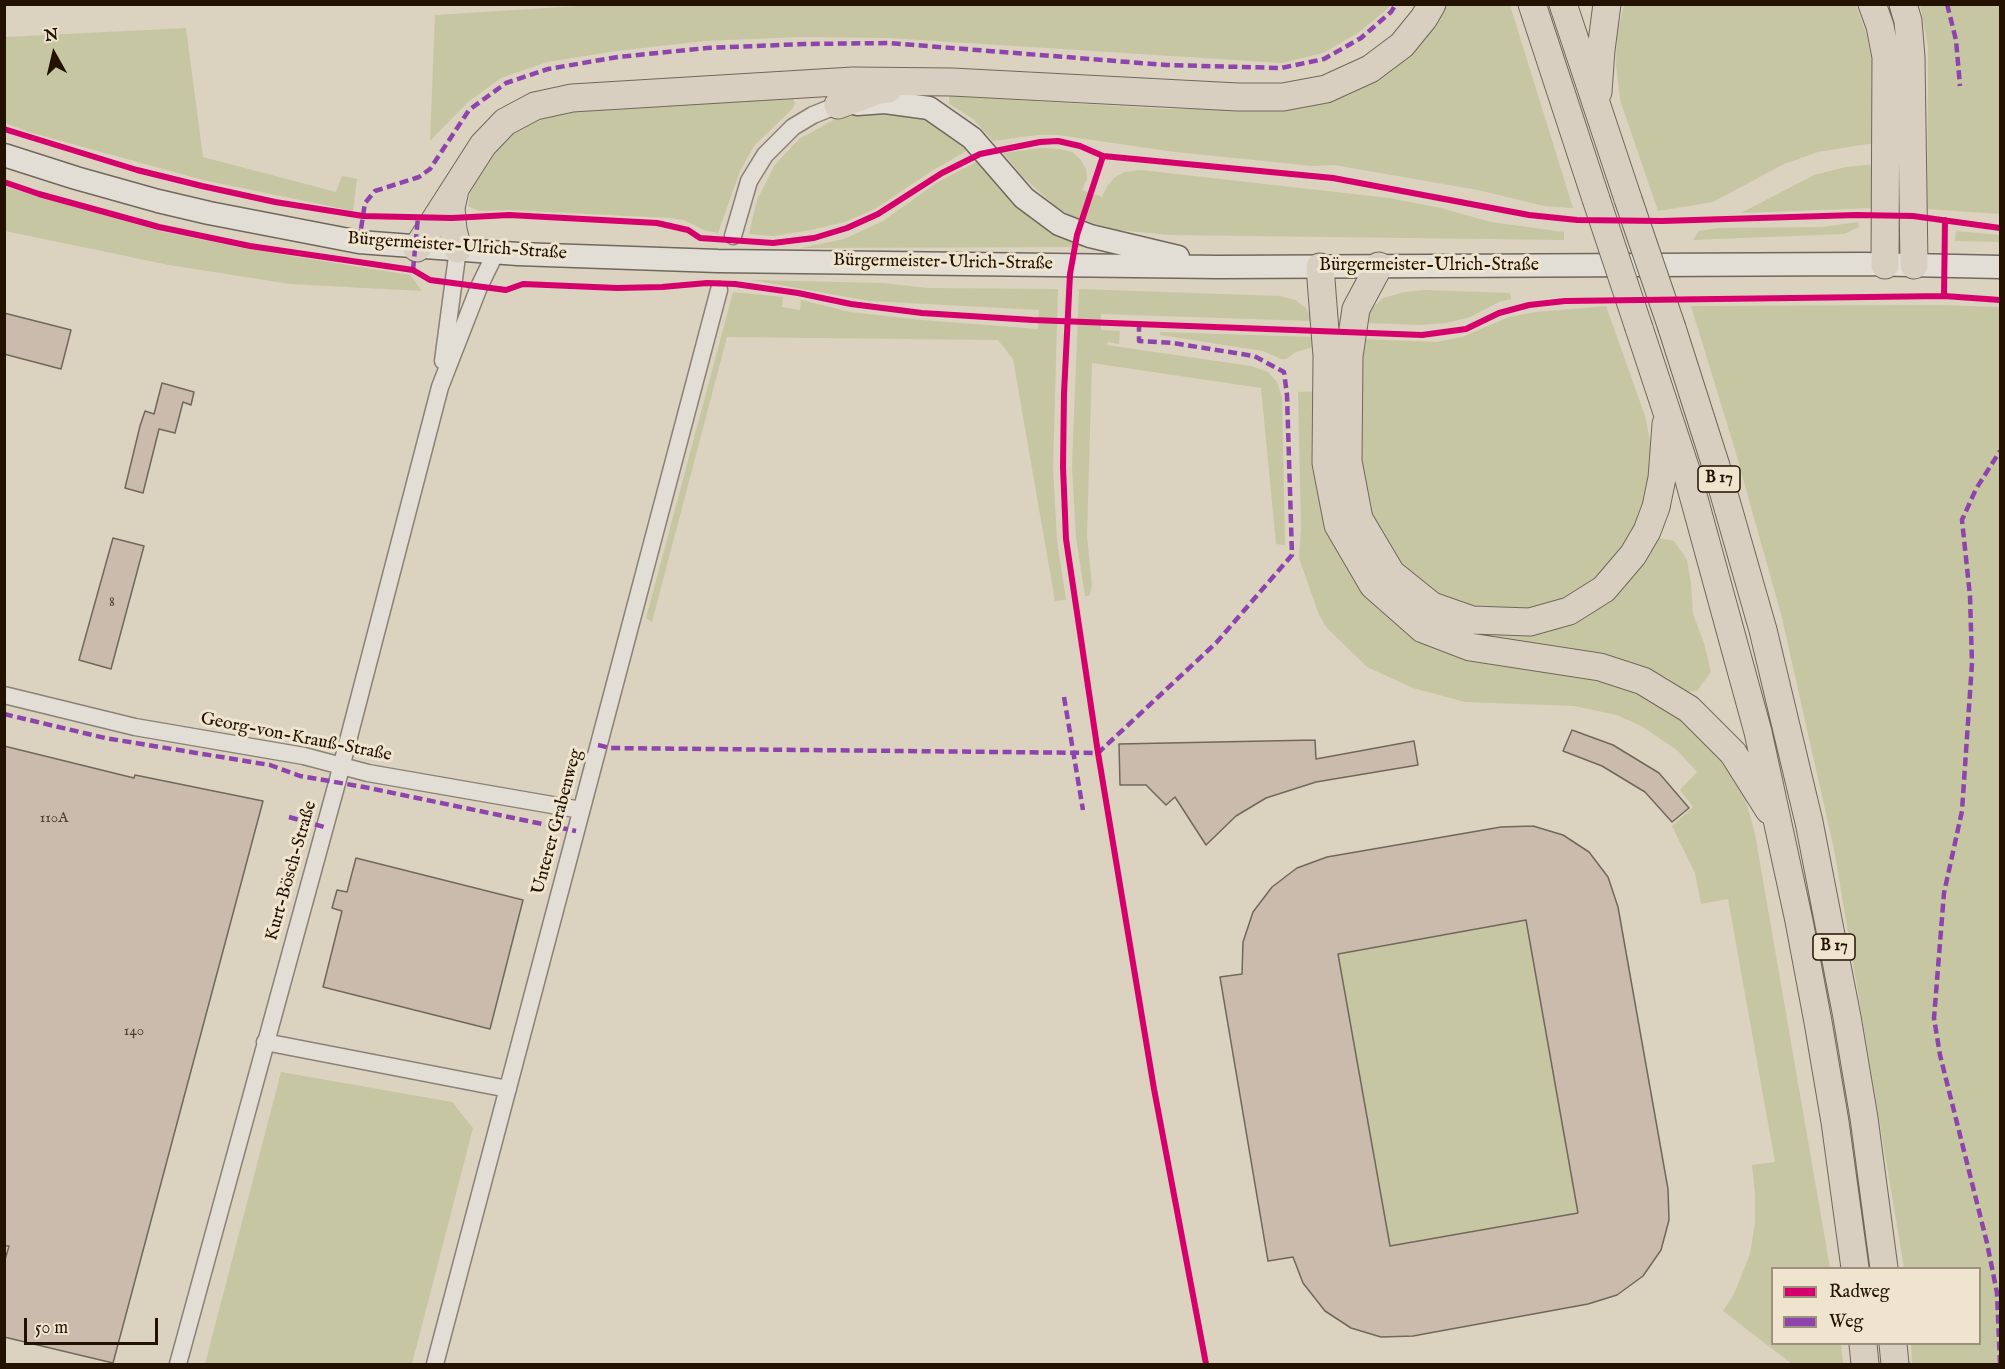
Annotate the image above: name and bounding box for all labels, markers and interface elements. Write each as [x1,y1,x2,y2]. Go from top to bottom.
north arrow [24,24,84,84]
text: N [43,25,60,47]
street label: Bürgermeister-Ulrich-Straße [347,229,567,265]
street label: Bürgermeister-Ulrich-Straße [833,250,1053,276]
street label: Bürgermeister-Ulrich-Straße [1319,255,1539,277]
road number: B 17 [1698,466,1740,492]
house number: 8 [109,594,115,612]
street label: Georg-von-Krauß-Straße [199,709,393,767]
street label: Unterer Grabenweg [528,747,588,897]
street label: Kurt-Bösch-Straße [262,799,322,943]
house number: 110A [40,810,68,828]
road number: B 17 [1813,934,1855,960]
house number: 140 [124,1023,144,1041]
legend [1771,1267,1981,1345]
text: Radweg [1829,1281,1890,1304]
scale bar [27,1306,160,1344]
text: Weg [1829,1311,1863,1334]
text: 50 m [35,1317,68,1340]

